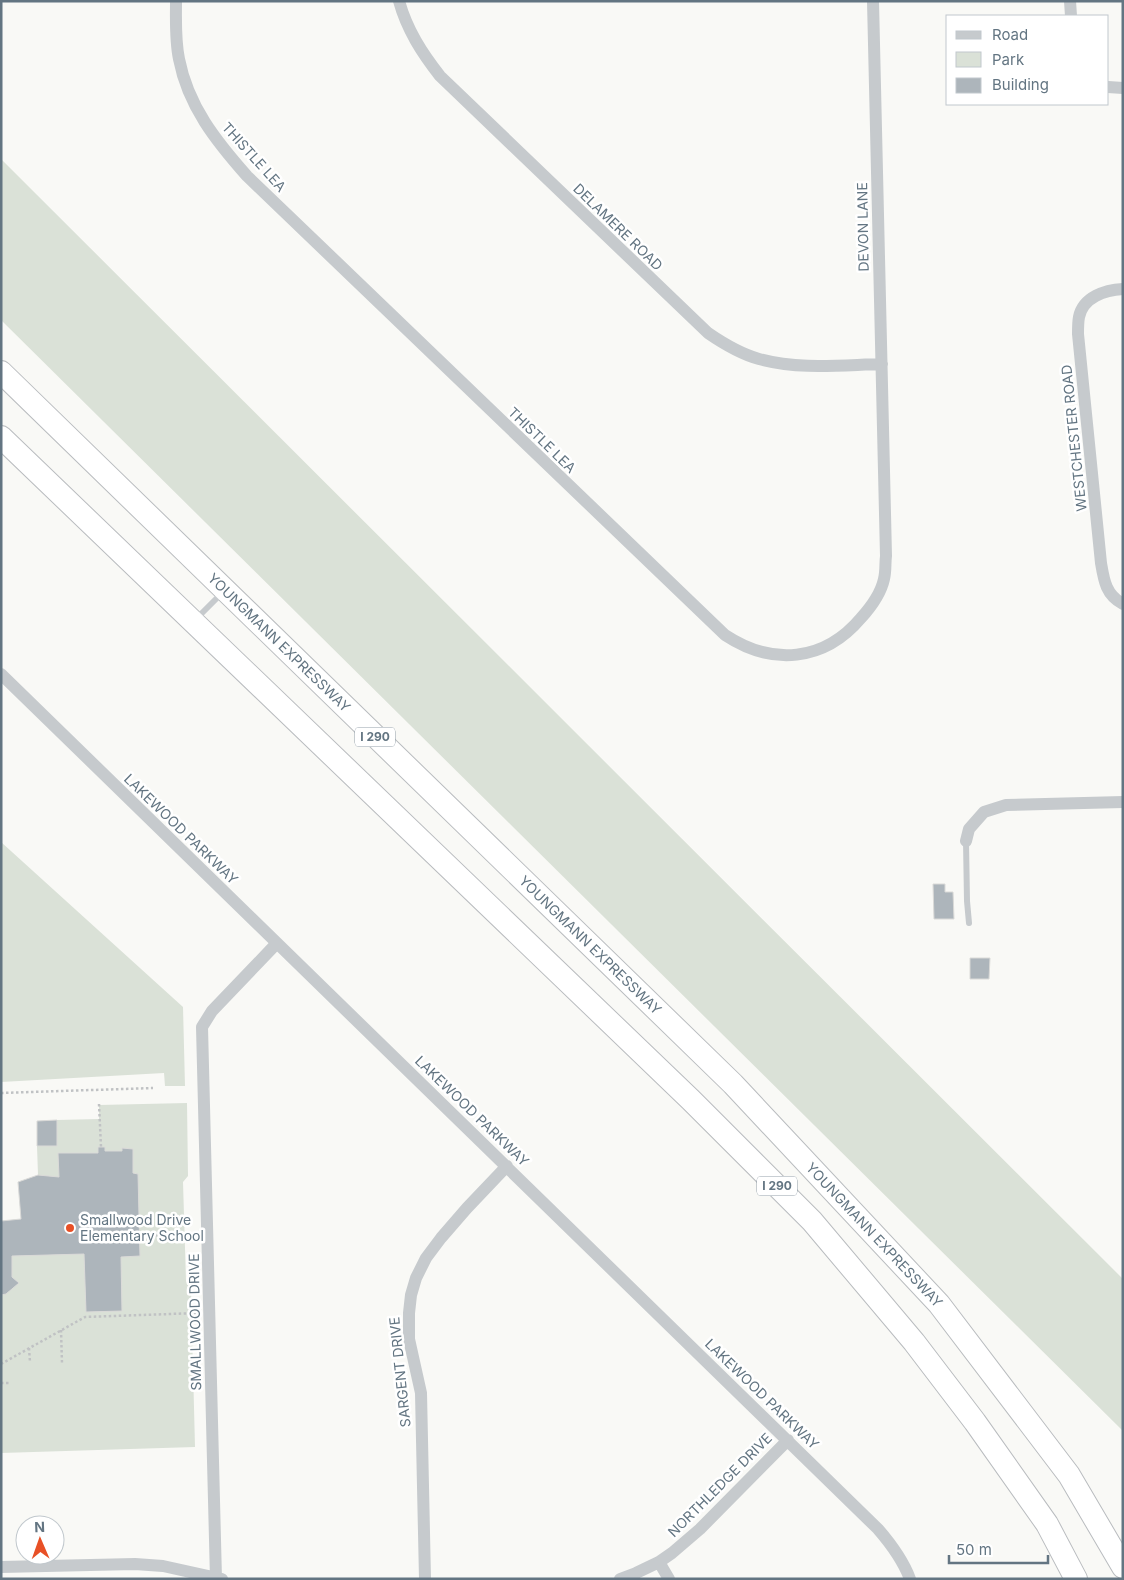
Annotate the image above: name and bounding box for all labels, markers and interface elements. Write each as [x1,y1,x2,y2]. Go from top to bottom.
legend [946,15,1109,105]
text: Road [992,25,1028,44]
text: Park [992,50,1025,69]
text: Building [992,75,1049,94]
street label: THISTLE LEA [219,118,290,195]
street label: DELAMERE ROAD [570,180,667,274]
street label: DEVON LANE [853,182,872,272]
street label: WESTCHESTER ROAD [1057,364,1090,512]
street label: THISTLE LEA [505,403,580,476]
street label: YOUNGMANN EXPRESSWAY [205,569,355,716]
road number: I 290 [355,728,395,746]
street label: LAKEWOOD PARKWAY [121,770,242,888]
street label: YOUNGMANN EXPRESSWAY [516,872,666,1018]
street label: LAKEWOOD PARKWAY [412,1052,533,1170]
street label: YOUNGMANN EXPRESSWAY [803,1159,947,1311]
road number: I 290 [757,1176,797,1196]
place label: Smallwood Drive Elementary School [80,1211,204,1244]
marker: Smallwood Drive Elementary School [64,1222,76,1234]
street label: SMALLWOOD DRIVE [185,1253,204,1391]
street label: SARGENT DRIVE [385,1316,414,1428]
street label: LAKEWOOD PARKWAY [702,1335,823,1453]
street label: NORTHLEDGE DRIVE [664,1429,775,1540]
north arrow [15,1515,65,1565]
text: N [34,1518,45,1535]
scale bar [949,1532,1048,1564]
text: 50 m [956,1540,992,1559]

